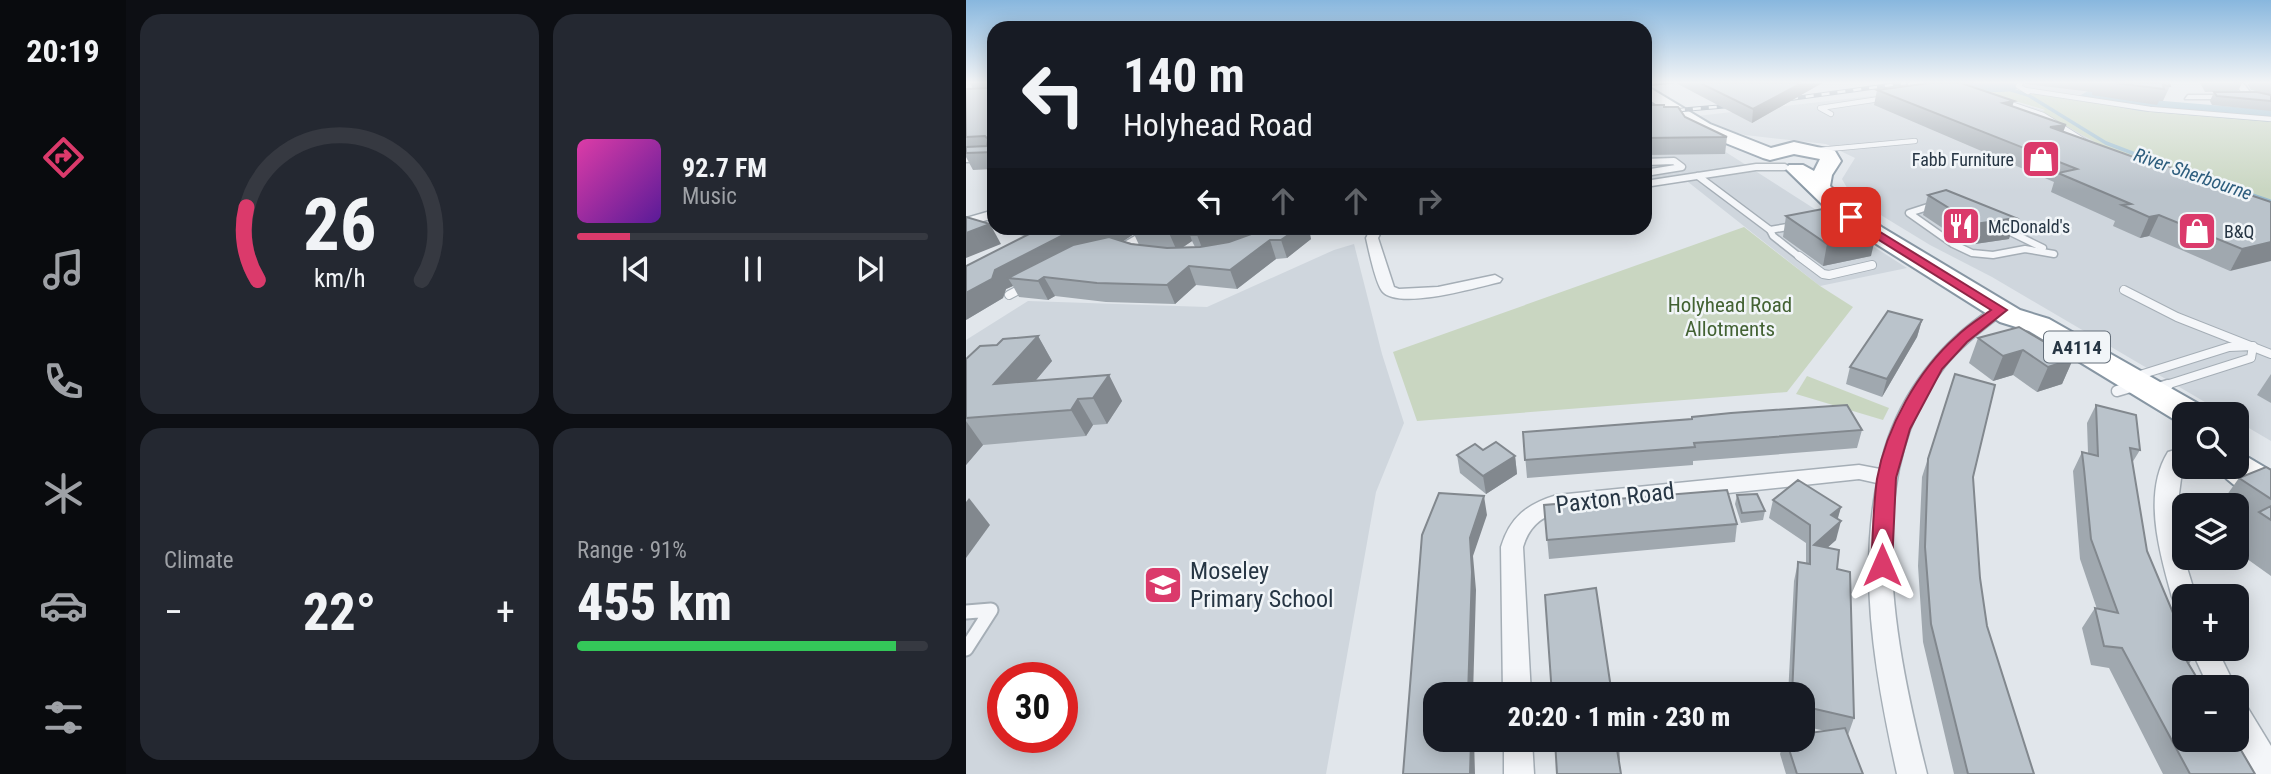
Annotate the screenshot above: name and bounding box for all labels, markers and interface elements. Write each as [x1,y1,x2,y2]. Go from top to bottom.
text: 20:19 [26,32,100,70]
text: 140 m [1123,47,1245,104]
icon: left [1008,49,1099,140]
text: Holyhead Road [1123,106,1313,144]
icon: directions [39,133,88,182]
shop icon: Fabb Furniture [2020,138,2062,180]
water label: River Sherbourne [2131,143,2255,205]
place label: Fabb Furniture [1912,149,2014,170]
text: 92.7 FM [682,153,767,183]
text: 26 [303,182,376,268]
icon: left [1191,182,1229,220]
icon: ahead [1264,182,1302,220]
icon: ahead [1337,182,1375,220]
icon: right [1410,182,1448,220]
text: Music [682,183,737,210]
pin [1821,187,1881,247]
icon: arrive [1832,198,1870,236]
restaurant icon: McDonald's [1940,205,1982,247]
shop icon: B&Q [2176,210,2218,252]
place label: McDonald's [1988,216,2070,237]
place label: B&Q [2224,221,2254,242]
icon: music [39,245,88,294]
icon: previous [617,250,655,288]
icon: pause [734,250,772,288]
icon: next [851,250,889,288]
text: km/h [314,264,365,293]
park label: Holyhead Road Allotments [1668,293,1792,341]
road number: A4114 [2044,332,2110,362]
icon: phone [39,357,88,406]
map controls [2172,402,2249,752]
button: search [2172,402,2249,479]
icon: climate [39,469,88,518]
street label: Paxton Road [1554,477,1676,519]
button: layers [2172,493,2249,570]
position arrow [1845,528,1919,602]
text: Range · 91% [577,537,687,564]
text: Climate [164,547,234,574]
place label: Moseley Primary School [1190,557,1333,613]
school or university icon: Moseley Primary School [1142,564,1184,606]
text: 455 km [577,572,732,633]
icon: car [39,581,88,630]
text: 22° [303,582,376,643]
button: + [2172,584,2249,661]
text: − [164,590,183,634]
text: + [496,590,515,634]
speed limit sign: 30 [987,662,1078,753]
button: − [2172,675,2249,752]
icon: filters [39,693,88,742]
text: 20:20 · 1 min · 230 m [1508,702,1730,732]

